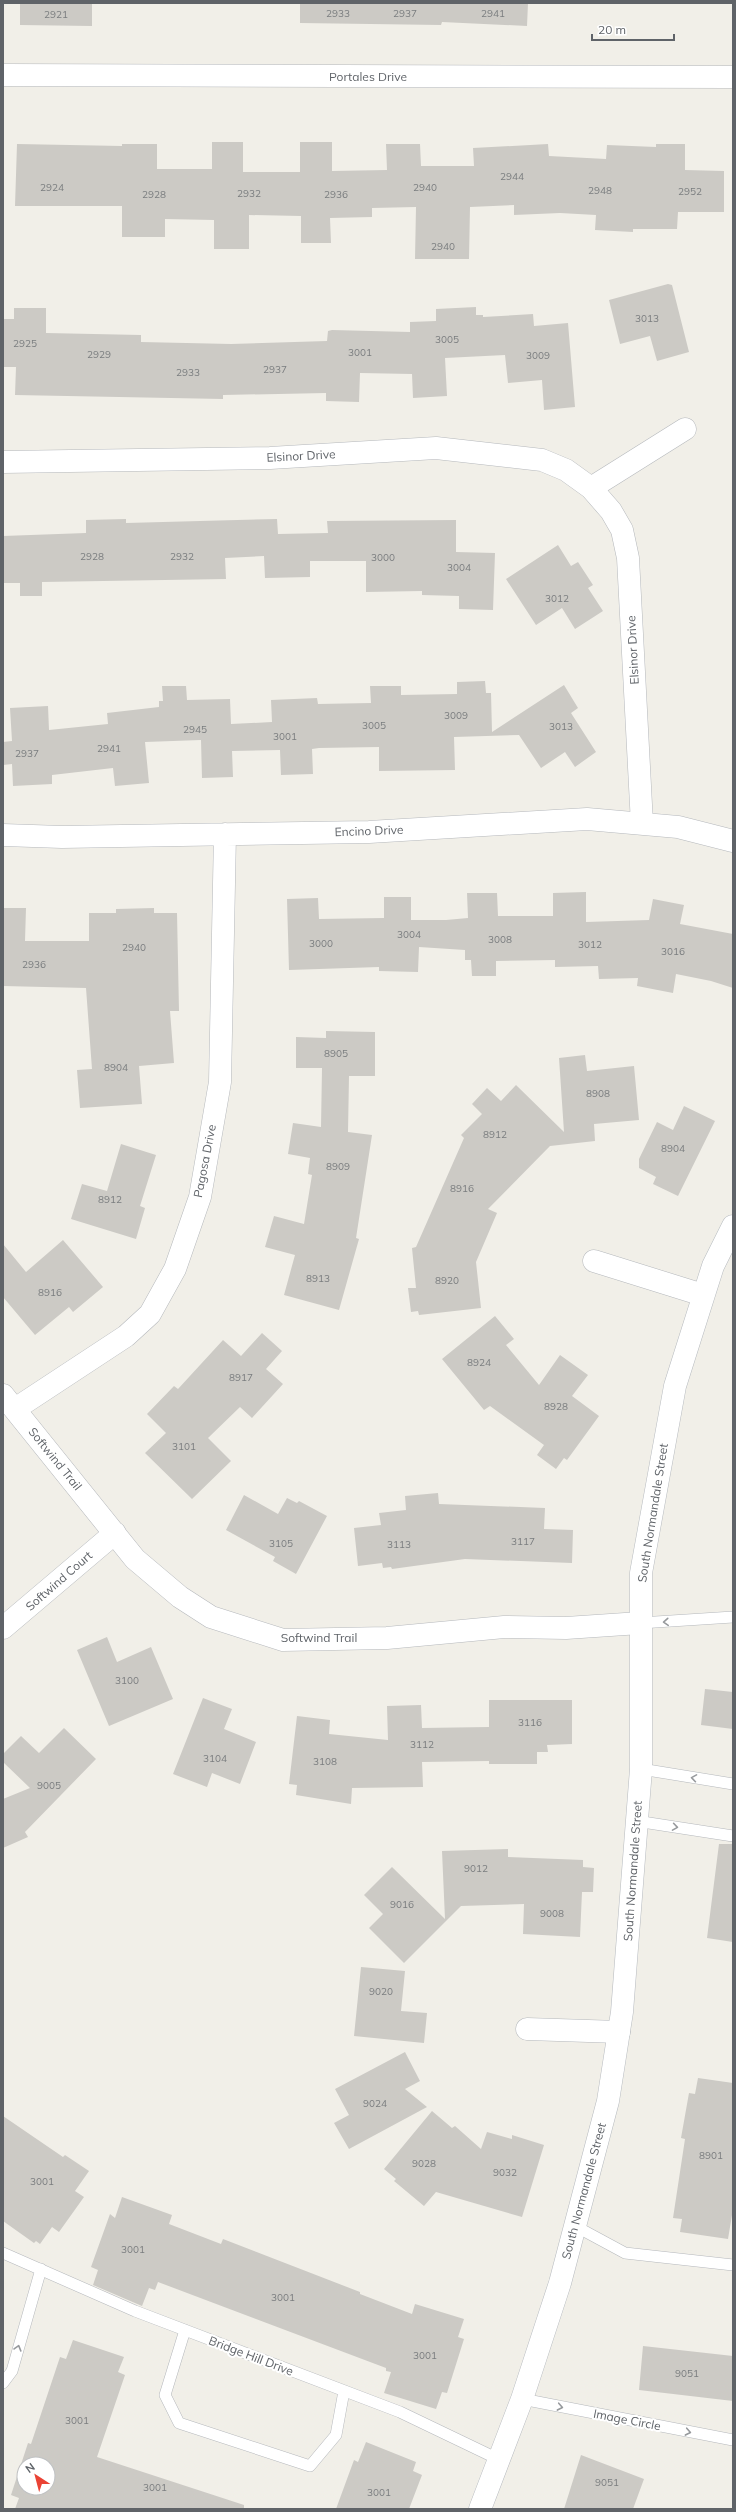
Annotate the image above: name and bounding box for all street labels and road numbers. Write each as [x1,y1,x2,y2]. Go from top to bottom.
street label: Portales Drive [329,69,407,84]
street label: Elsinor Drive [266,446,336,465]
street label: Elsinor Drive [623,615,642,685]
street label: Encino Drive [334,822,404,839]
street label: Pagosa Drive [190,1123,219,1199]
street label: Softwind Trail [25,1424,85,1493]
street label: South Normandale Street [634,1442,671,1584]
street label: Softwind Court [22,1548,95,1614]
street label: Softwind Trail [281,1630,357,1645]
street label: South Normandale Street [620,1800,645,1942]
street label: South Normandale Street [558,2121,609,2261]
street label: Bridge Hill Drive [207,2333,296,2379]
street label: Image Circle [592,2406,662,2433]

